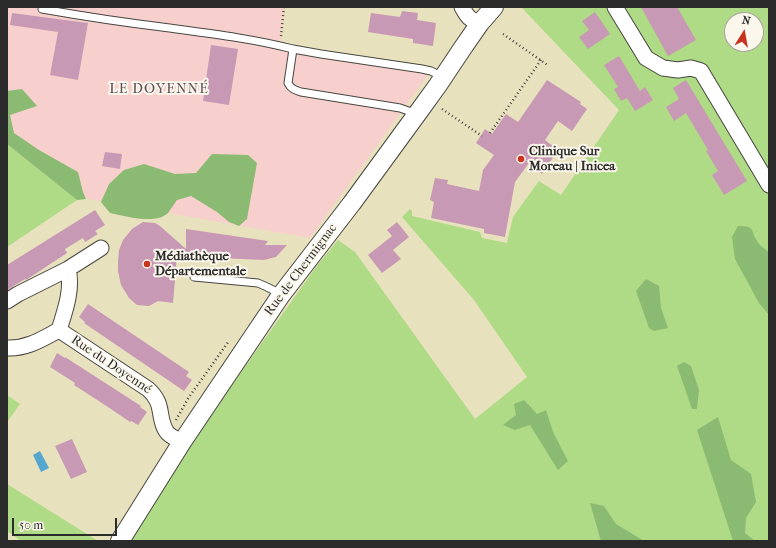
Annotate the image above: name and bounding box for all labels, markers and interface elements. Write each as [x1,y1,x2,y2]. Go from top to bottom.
north arrow [724,12,764,52]
text: N [741,14,752,28]
district label: LE DOYENNÉ [109,82,209,98]
place label: Clinique Sur Moreau | Inicea [529,144,615,175]
marker: Clinique Sur Moreau | Inicea [516,154,526,164]
street label: Rue de Chermignac [261,221,341,319]
place label: Médiathèque Départementale [155,249,246,280]
marker: Médiathèque Départementale [142,259,152,269]
street label: Rue du Doyenné [68,332,154,398]
scale bar [14,510,119,536]
text: 50 m [19,518,43,532]

